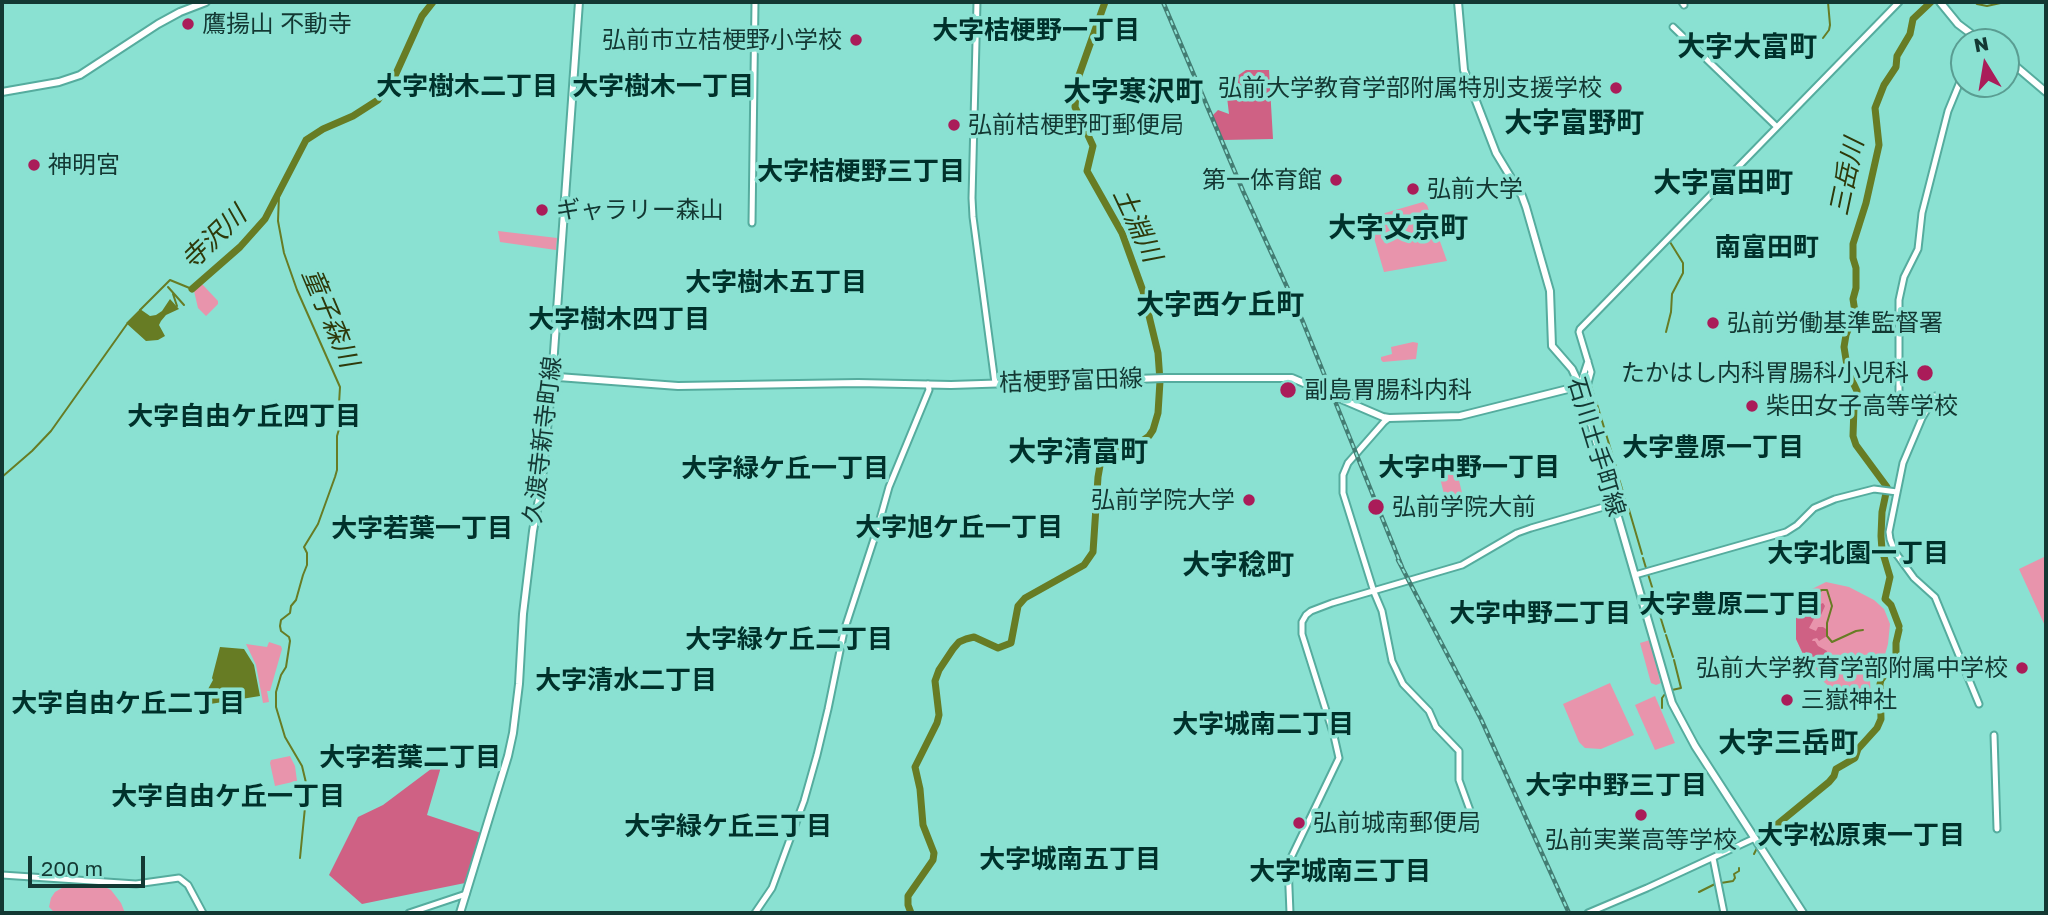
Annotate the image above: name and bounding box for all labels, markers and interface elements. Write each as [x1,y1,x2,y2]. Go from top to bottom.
place label: 鷹揚山 不動寺 [202,10,352,38]
district label: 大字桔梗野一丁目 [932,15,1140,47]
marker: 鷹揚山 不動寺 [180,16,196,32]
place label: 弘前市立桔梗野小学校 [602,26,842,54]
north arrow [1950,28,2020,98]
district label: 大字大富町 [1677,30,1817,64]
text: N [1972,31,1991,57]
marker: 弘前市立桔梗野小学校 [848,32,864,48]
district label: 大字樹木二丁目 [376,71,558,103]
district label: 大字樹木一丁目 [572,71,754,103]
place label: 弘前大学教育学部附属特別支援学校 [1218,74,1602,102]
district label: 大字寒沢町 [1063,75,1203,109]
marker: 弘前大学教育学部附属特別支援学校 [1608,80,1624,96]
district label: 大字富野町 [1504,106,1644,140]
place label: 弘前桔梗野町郵便局 [968,111,1184,139]
marker: 弘前桔梗野町郵便局 [946,117,962,133]
water label: 三岳川 [1824,136,1870,218]
place label: 神明宮 [48,151,120,179]
district label: 大字桔梗野三丁目 [757,156,965,188]
marker: 神明宮 [26,157,42,173]
place label: 第一体育館 [1202,166,1322,194]
district label: 大字富田町 [1653,166,1793,200]
marker: 第一体育館 [1328,172,1344,188]
place label: 弘前大学 [1427,175,1523,203]
marker: 弘前大学 [1405,181,1421,197]
water label: 土淵川 [1106,183,1168,267]
place label: ギャラリー森山 [556,196,724,224]
water label: 寺沢川 [175,200,253,276]
marker: ギャラリー森山 [534,202,550,218]
district label: 大字文京町 [1328,211,1468,245]
district label: 南富田町 [1715,232,1819,264]
water label: 童子森川 [295,264,365,372]
district label: 大字樹木五丁目 [685,267,867,299]
district label: 大字西ケ丘町 [1136,288,1304,322]
district label: 大字樹木四丁目 [528,304,710,336]
place label: 弘前労働基準監督署 [1727,309,1943,337]
marker: 弘前労働基準監督署 [1705,315,1721,331]
street label: 久渡寺新寺町線 [518,355,568,525]
place label: たかはし内科胃腸科小児科 [1621,359,1909,387]
marker: たかはし内科胃腸科小児科 [1915,363,1935,383]
street label: 桔梗野富田線 [999,364,1143,398]
street label: 石川土手町線 [1561,374,1631,520]
place label: 副島胃腸科内科 [1304,376,1472,404]
marker: 副島胃腸科内科 [1278,380,1298,400]
place label: 柴田女子高等学校 [1766,392,1958,420]
marker: 柴田女子高等学校 [1744,398,1760,414]
district label: 大字自由ケ丘四丁目 [127,401,361,433]
district label: 大字豊原一丁目 [1622,432,1804,464]
district label: 大字清富町 [1008,435,1148,469]
district label: 大字中野一丁目 [1378,452,1560,484]
district label: 大字緑ケ丘一丁目 [681,453,889,485]
place label: 弘前学院大学 [1091,486,1235,514]
marker: 弘前学院大学 [1241,492,1257,508]
place label: 弘前学院大前 [1392,493,1536,521]
marker: 弘前学院大前 [1366,497,1386,517]
district label: 大字旭ケ丘一丁目 [855,512,1063,544]
district label: 大字若葉一丁目 [331,513,513,545]
district label: 大字北園一丁目 [1767,538,1949,570]
district label: 大字稔町 [1182,548,1294,582]
district label: 大字豊原二丁目 [1639,589,1821,621]
district label: 大字中野二丁目 [1449,598,1631,630]
district label: 大字緑ケ丘二丁目 [685,624,893,656]
place label: 弘前大学教育学部附属中学校 [1696,654,2008,682]
marker: 弘前大学教育学部附属中学校 [2014,660,2030,676]
district label: 大字清水二丁目 [535,665,717,697]
place label: 三嶽神社 [1801,686,1897,714]
district label: 大字自由ケ丘二丁目 [11,688,245,720]
marker: 三嶽神社 [1779,692,1795,708]
district label: 大字城南二丁目 [1172,709,1354,741]
district label: 大字三岳町 [1718,726,1858,760]
district label: 大字若葉二丁目 [319,742,501,774]
district label: 大字中野三丁目 [1525,770,1707,802]
district label: 大字自由ケ丘一丁目 [111,781,345,813]
marker: 弘前実業高等学校 [1633,807,1649,823]
place label: 弘前城南郵便局 [1313,809,1481,837]
district label: 大字緑ケ丘三丁目 [624,811,832,843]
marker: 弘前城南郵便局 [1291,815,1307,831]
district label: 大字松原東一丁目 [1757,820,1965,852]
place label: 弘前実業高等学校 [1545,826,1737,854]
scale bar [32,842,149,886]
district label: 大字城南五丁目 [979,844,1161,876]
text: 200 m [41,855,103,881]
district label: 大字城南三丁目 [1249,856,1431,888]

